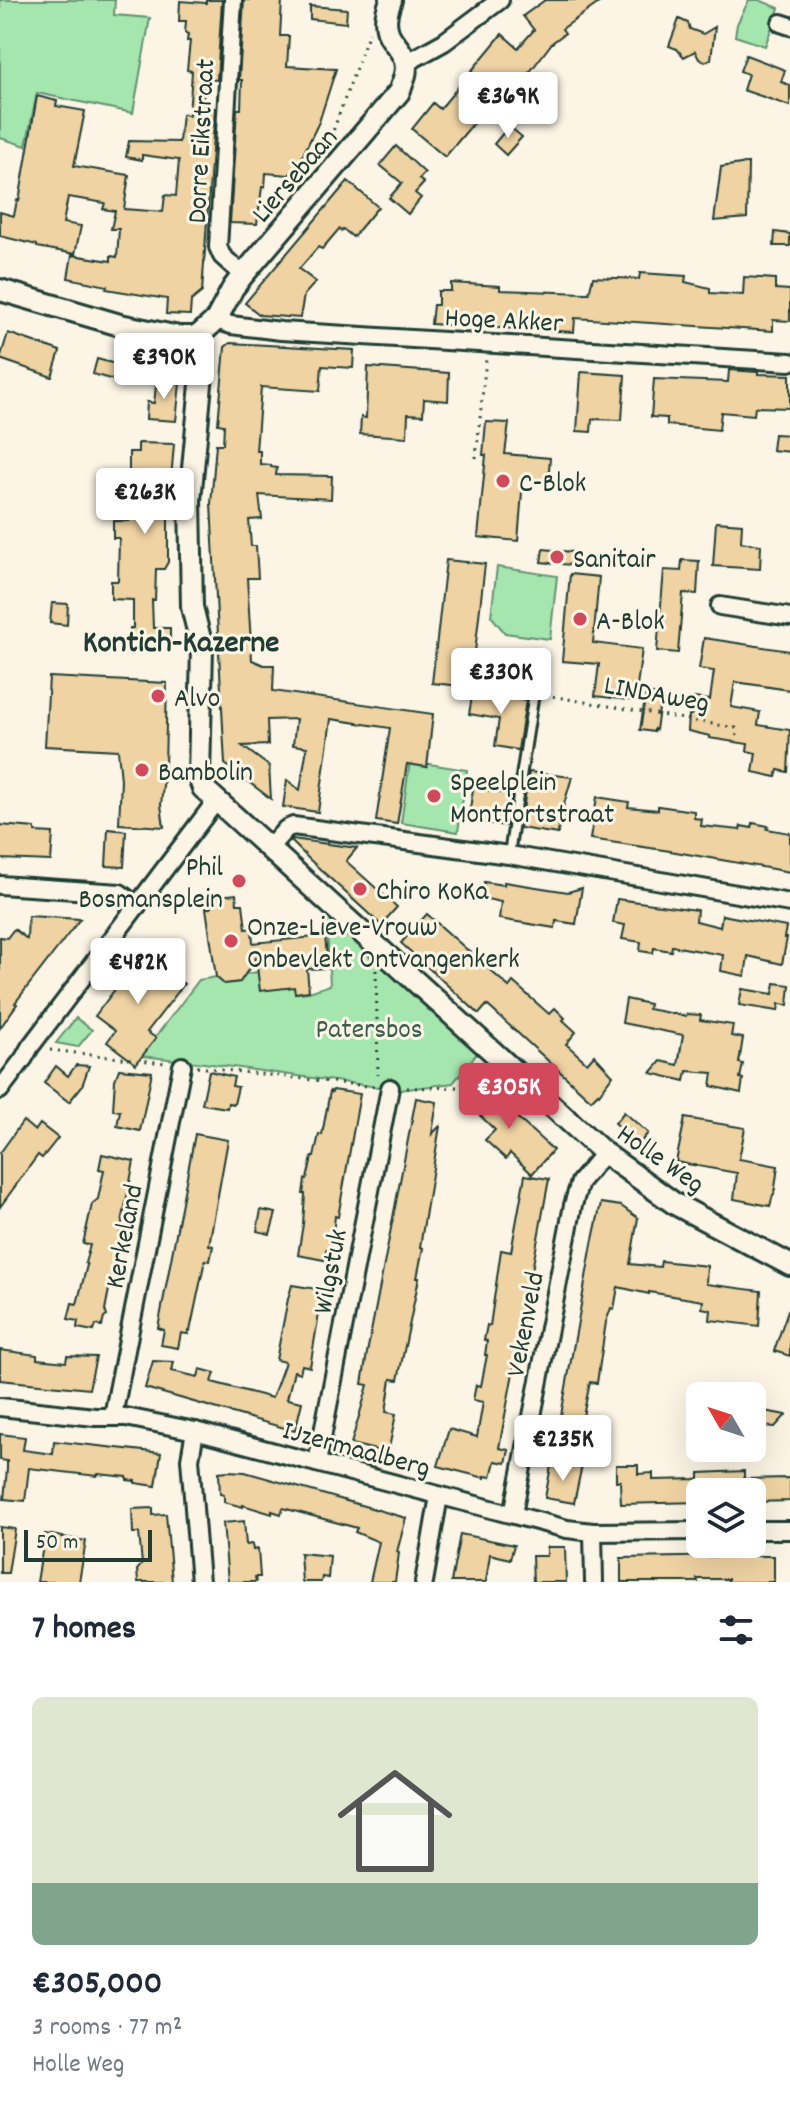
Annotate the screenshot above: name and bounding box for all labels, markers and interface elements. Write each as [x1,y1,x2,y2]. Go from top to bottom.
street label: Dorre Eikstraat [180,58,228,225]
pin: €369K [452,72,564,140]
text: €369K [477,79,539,116]
street label: Liersebaan [244,121,349,234]
street label: Hoge Akker [443,300,565,346]
pin: €390K [108,333,220,401]
text: €390K [132,340,196,377]
place label: C-Blok [519,466,586,506]
pin: €263K [89,468,201,536]
marker: C-Blok [494,472,512,490]
text: €263K [114,475,176,512]
place label: Sanitair [573,542,656,582]
marker: Sanitair [548,548,566,566]
place label: A-Blok [596,604,665,644]
marker: A-Blok [571,610,589,628]
district label: Kontich-Kazerne [83,622,279,668]
pin: €330K [445,648,557,716]
text: €330K [469,655,533,692]
street label: LINDAweg [600,668,712,726]
place label: Alvo [174,681,220,721]
marker: Alvo [149,687,167,705]
place label: Bambolin [158,755,253,795]
marker: Bambolin [133,761,151,779]
place label: Speelplein Montfortstraat [450,765,614,837]
marker: Speelplein Montfortstraat [425,787,443,805]
place label: Phil Bosmansplein [78,850,223,922]
marker: Phil Bosmansplein [230,872,248,890]
place label: Chiro KoKa [376,874,489,914]
marker: Chiro KoKa [351,880,369,898]
place label: Onze-Lieve-Vrouw Onbevlekt Ontvangenkerk [247,910,520,982]
marker: Onze-Lieve-Vrouw Onbevlekt Ontvangenkerk [222,932,240,950]
pin: €482K [82,938,194,1006]
text: €482K [108,945,168,982]
park label: Patersbos [315,1012,423,1052]
pin: €305K [453,1063,565,1131]
text: €305K [477,1070,541,1107]
street label: Holle Weg [607,1116,711,1206]
street label: Kerkeland [97,1181,157,1292]
street label: Wilgstuk [305,1226,361,1318]
street label: Vekenveld [498,1269,558,1381]
north arrow [686,1382,766,1462]
map controls [686,1382,766,1558]
street label: IJzermaalberg [277,1413,434,1491]
pin: €235K [507,1415,619,1483]
text: €235K [532,1422,594,1459]
button: layers [686,1478,766,1558]
scale bar [24,1526,152,1562]
text: 50 m [36,1528,78,1559]
text: 7 homes [32,1606,136,1655]
icon: filters [714,1608,758,1652]
icon: home [323,1749,467,1893]
text: €305,000 [32,1961,162,2010]
text: 3 rooms · 77 m² [32,2010,182,2047]
text: Holle Weg [32,2047,124,2084]

